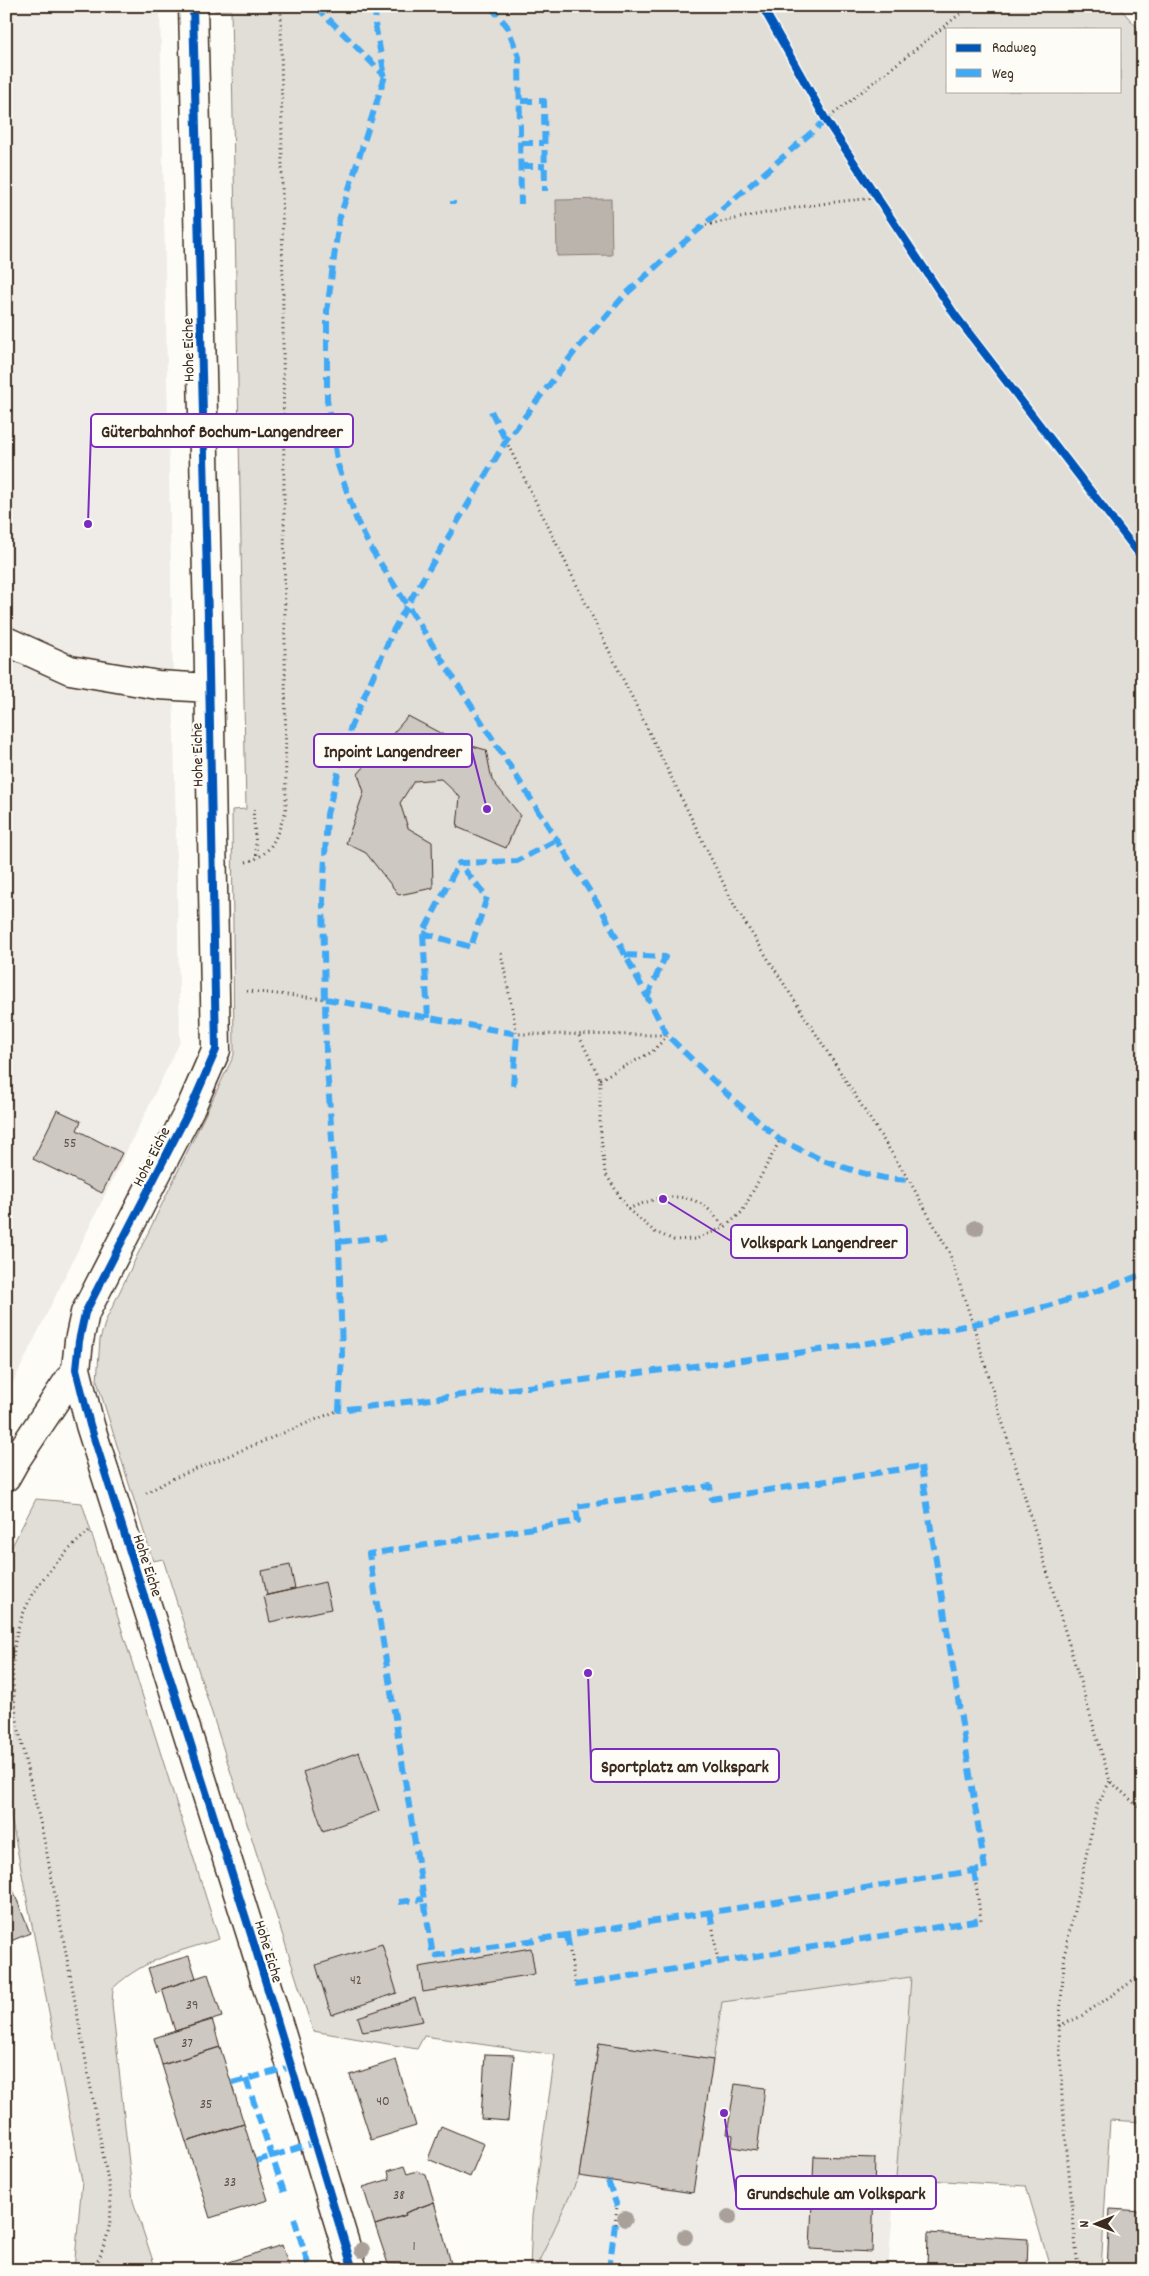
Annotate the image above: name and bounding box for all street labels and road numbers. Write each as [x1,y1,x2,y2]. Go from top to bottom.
street label: Hohe Eiche [177,318,202,382]
street label: Hohe Eiche [186,723,211,787]
street label: Hohe Eiche [127,1123,177,1191]
street label: Hohe Eiche [126,1532,168,1600]
street label: Hohe Eiche [247,1918,288,1986]

